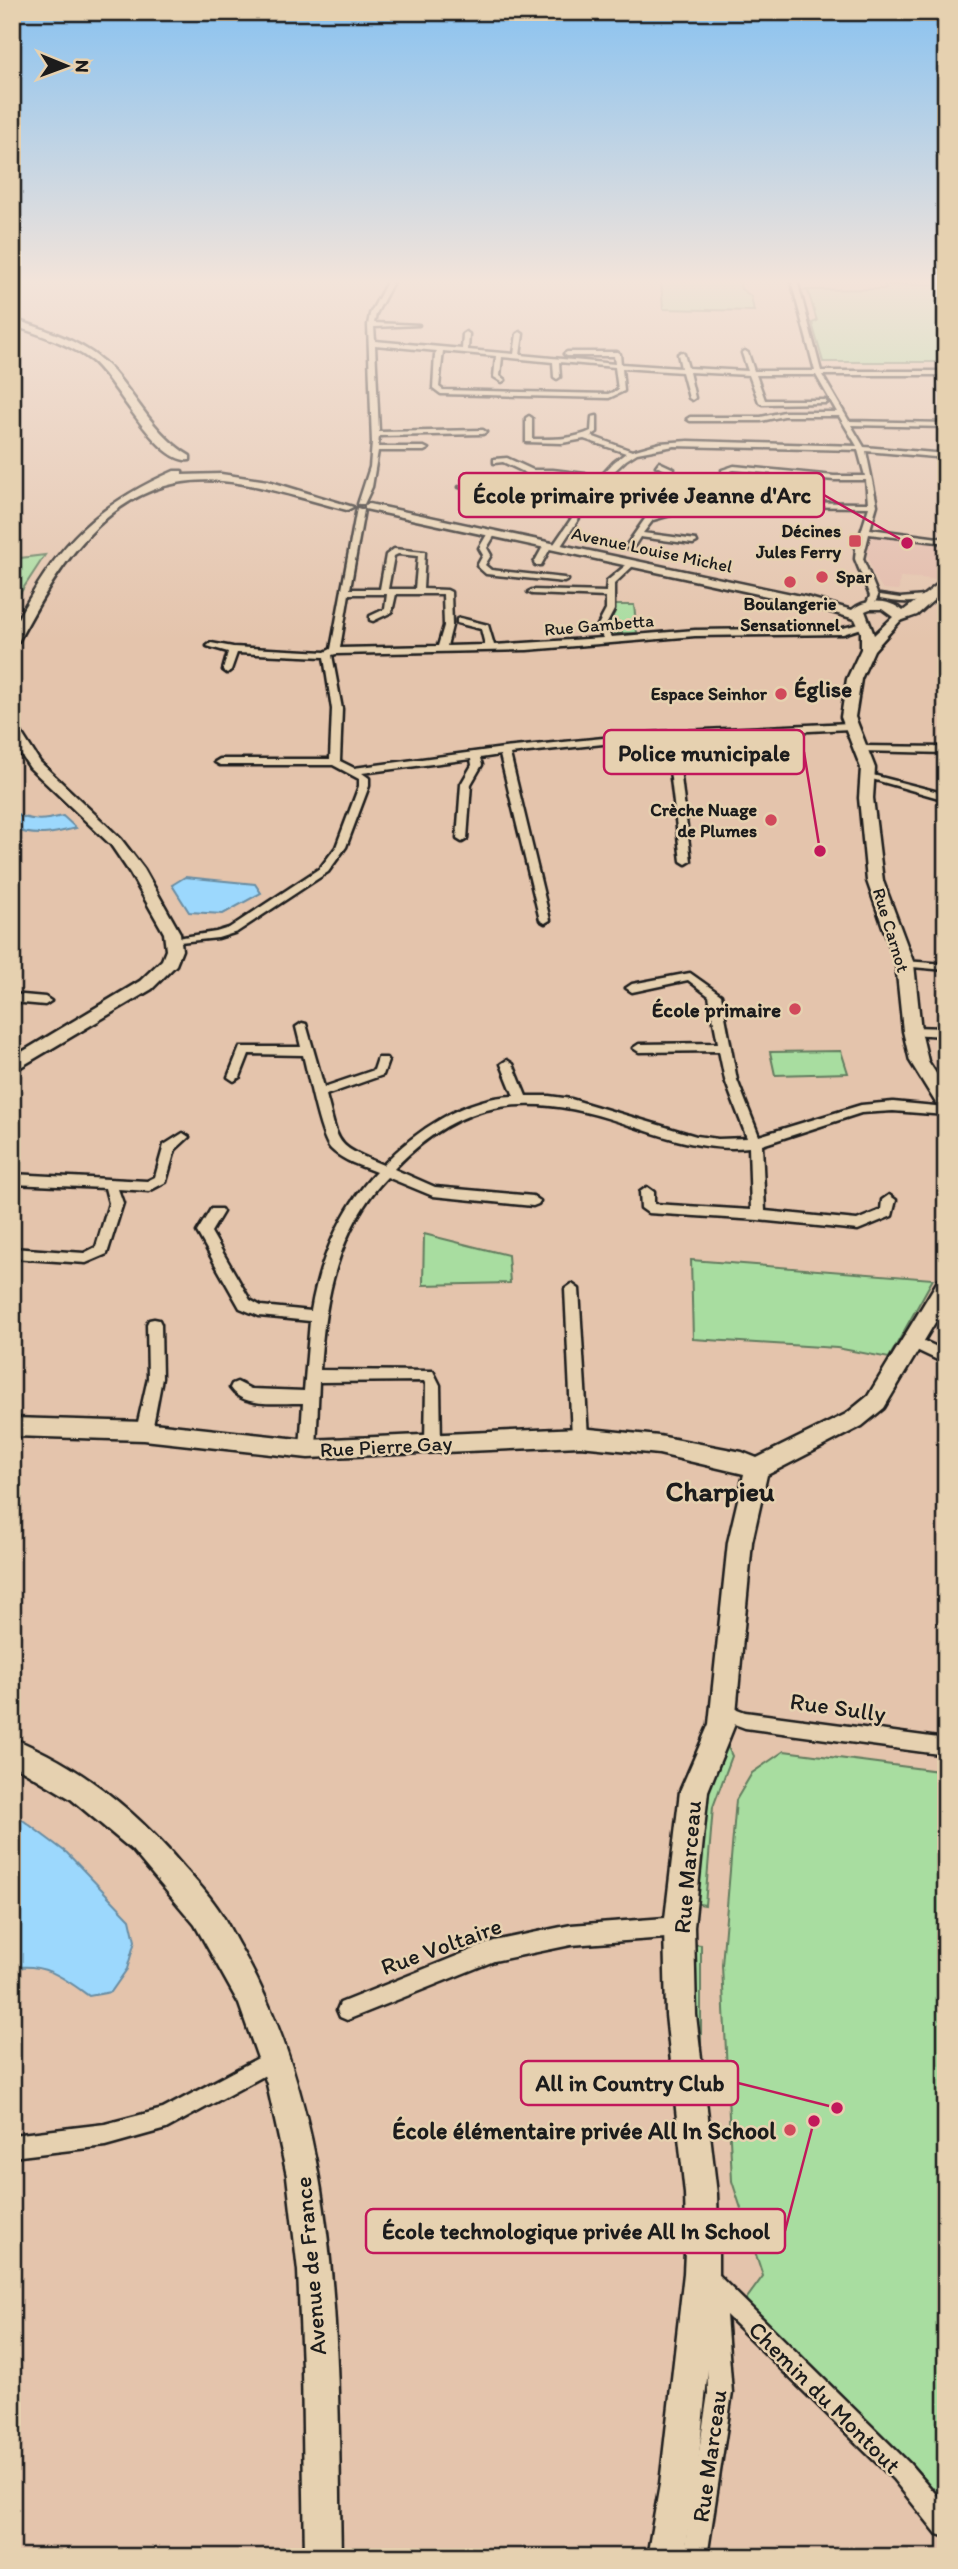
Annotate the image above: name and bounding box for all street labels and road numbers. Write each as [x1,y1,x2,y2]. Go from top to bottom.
street label: Avenue Louise Michel [570,522,734,578]
street label: Rue Gambetta [543,609,655,641]
street label: Rue Carnot [868,885,914,975]
street label: Rue Pierre Gay [319,1430,453,1462]
street label: Rue Sully [788,1686,888,1728]
street label: Rue Marceau [667,1799,707,1935]
street label: Rue Voltaire [377,1911,505,1981]
street label: Avenue de France [288,2175,332,2357]
street label: Chemin du Montout [743,2315,907,2479]
street label: Rue Marceau [685,2388,733,2524]

